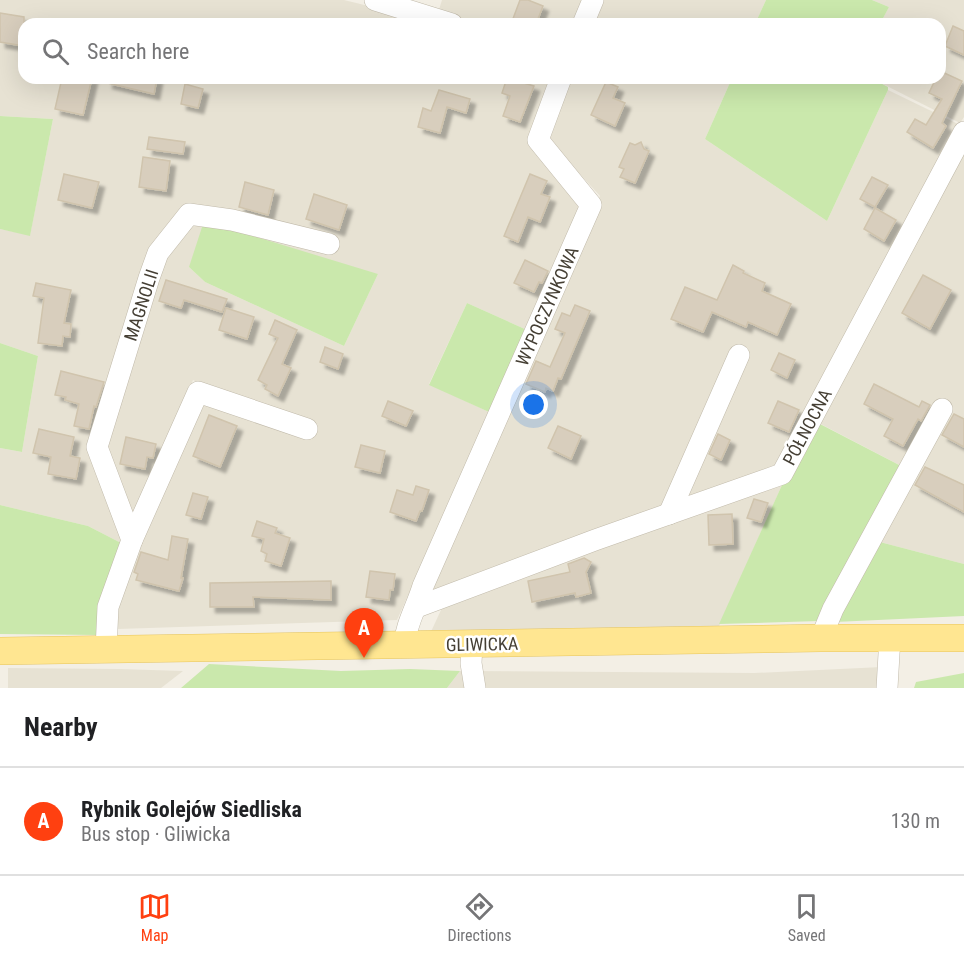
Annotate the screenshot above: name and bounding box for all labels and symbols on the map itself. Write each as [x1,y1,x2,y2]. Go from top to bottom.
street label: WYPOCZYNKOWA [511,243,583,369]
street label: MAGNOLII [120,266,162,344]
street label: PÓŁNOCNA [778,385,836,469]
your location [519,390,548,419]
pin: A [344,608,384,658]
street label: GLIWICKA [446,633,519,655]

